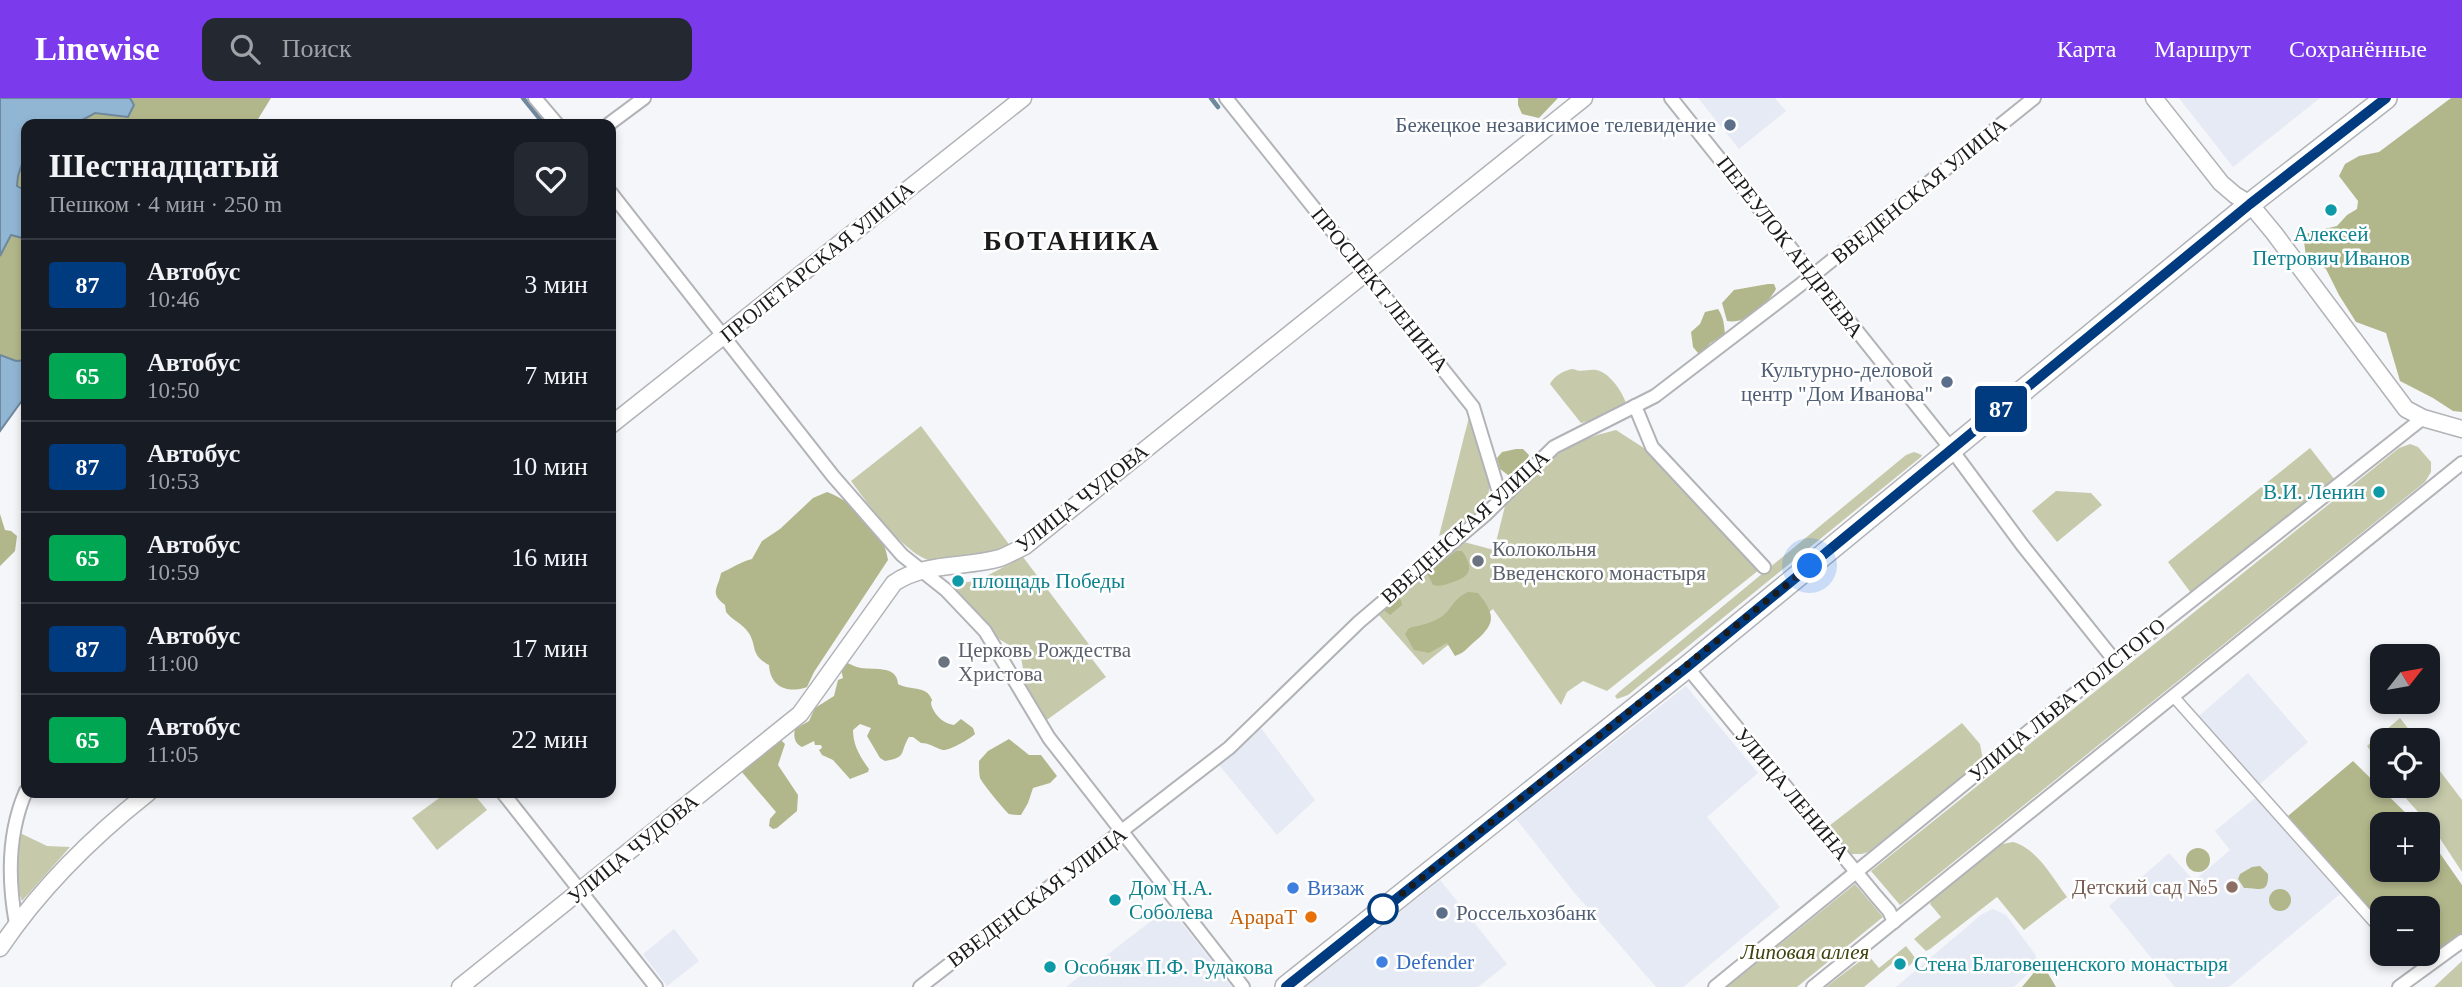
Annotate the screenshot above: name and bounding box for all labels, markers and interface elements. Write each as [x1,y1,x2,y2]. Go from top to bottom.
search box [202,18,692,81]
icon: search [226,30,264,68]
text: Linewise [35,31,160,67]
text: Поиск [282,34,352,63]
text: Карта [2057,36,2116,62]
text: Маршрут [2154,36,2251,62]
text: Сохранённые [2289,36,2427,62]
place label: Бежецкое независимое телевидение [1395,113,1716,137]
street label: ВВЕДЕНСКАЯ УЛИЦА [1827,113,2012,269]
marker: Бежецкое независимое телевидение [1722,117,1738,133]
button: heart [514,142,588,216]
text: Шестнадцатый [49,148,279,184]
street label: ПЕРЕУЛОК АНДРЕЕВА [1712,152,1869,343]
street label: ПРОЛЕТАРСКАЯ УЛИЦА [715,176,919,347]
text: Пешком · 4 мин · 250 m [49,192,282,217]
marker: Алексей Петрович Иванов [2323,202,2339,218]
street label: ПРОСПЕКТ ЛЕНИНА [1306,203,1454,378]
place label: Алексей Петрович Иванов [2252,222,2410,270]
district label: БОТАНИКА [983,225,1161,256]
text: Автобус [147,257,240,286]
text: 3 мин [524,270,588,299]
text: 87 [76,272,100,298]
text: 10:46 [147,287,199,312]
text: Автобус [147,348,240,377]
place label: Культурно-деловой центр "Дом Иванова" [1741,358,1933,406]
text: 7 мин [524,361,588,390]
text: 65 [76,363,100,389]
marker: Культурно-деловой центр "Дом Иванова" [1939,374,1955,390]
text: 10:50 [147,378,199,403]
line badge: 87 [1969,386,2032,432]
text: 87 [1989,396,2013,422]
street label: УЛИЦА ЧУДОВА [1011,438,1154,557]
text: Автобус [147,439,240,468]
street label: ВВЕДЕНСКАЯ УЛИЦА [1376,445,1555,609]
text: 10 мин [511,452,588,481]
text: 87 [76,454,100,480]
text: 10:53 [147,469,199,494]
place label: В.И. Ленин [2263,480,2365,504]
marker: В.И. Ленин [2371,484,2387,500]
text: Автобус [147,530,240,559]
place label: Колокольня Введенского монастыря [1492,537,1706,585]
text: 16 мин [511,543,588,572]
text: 65 [76,545,100,571]
your location [1792,548,1827,583]
marker: Колокольня Введенского монастыря [1470,553,1486,569]
text: 10:59 [147,560,199,585]
place label: площадь Победы [972,569,1125,593]
marker: площадь Победы [950,573,966,589]
street label: УЛИЦА ЛЬВА ТОЛСТОГО [1964,613,2170,787]
text: Автобус [147,621,240,650]
text: 17 мин [511,634,588,663]
text: 87 [76,636,100,662]
place label: Церковь Рождества Христова [958,638,1132,686]
north arrow [2370,644,2440,714]
map controls [2370,644,2440,966]
text: 11:00 [147,651,199,676]
marker: Церковь Рождества Христова [936,654,952,670]
text: Автобус [147,712,240,741]
street label: УЛИЦА ЛЕНИНА [1730,723,1855,866]
text: 22 мин [511,725,588,754]
text: 65 [76,727,100,753]
button: locate [2370,728,2440,798]
text: 11:05 [147,742,199,767]
street label: УЛИЦА ЧУДОВА [563,788,704,909]
button: + [2370,812,2440,882]
street label: ВВЕДЕНСКАЯ УЛИЦА [943,821,1132,972]
place label: Детский сад №5 [2072,875,2218,899]
place label: Дом Н.А. Соболева [1129,876,1214,924]
place label: Визаж [1307,876,1365,900]
marker: Детский сад №5 [2224,879,2240,895]
marker: Визаж [1285,880,1301,896]
marker: Дом Н.А. Соболева [1107,892,1123,908]
unlabelled marker [1368,894,1398,924]
button: − [2370,896,2440,966]
place label: Россельхозбанк [1456,901,1597,925]
place label: АрараТ [1229,905,1297,929]
marker: Россельхозбанк [1434,905,1450,921]
marker: АрараТ [1303,909,1319,925]
park label: Липовая аллея [1740,940,1869,964]
place label: Defender [1396,950,1474,974]
place label: Стена Благовещенского монастыря [1914,952,2228,976]
marker: Defender [1374,954,1390,970]
place label: Особняк П.Ф. Рудакова [1064,955,1274,979]
marker: Стена Благовещенского монастыря [1892,956,1908,972]
marker: Особняк П.Ф. Рудакова [1042,959,1058,975]

